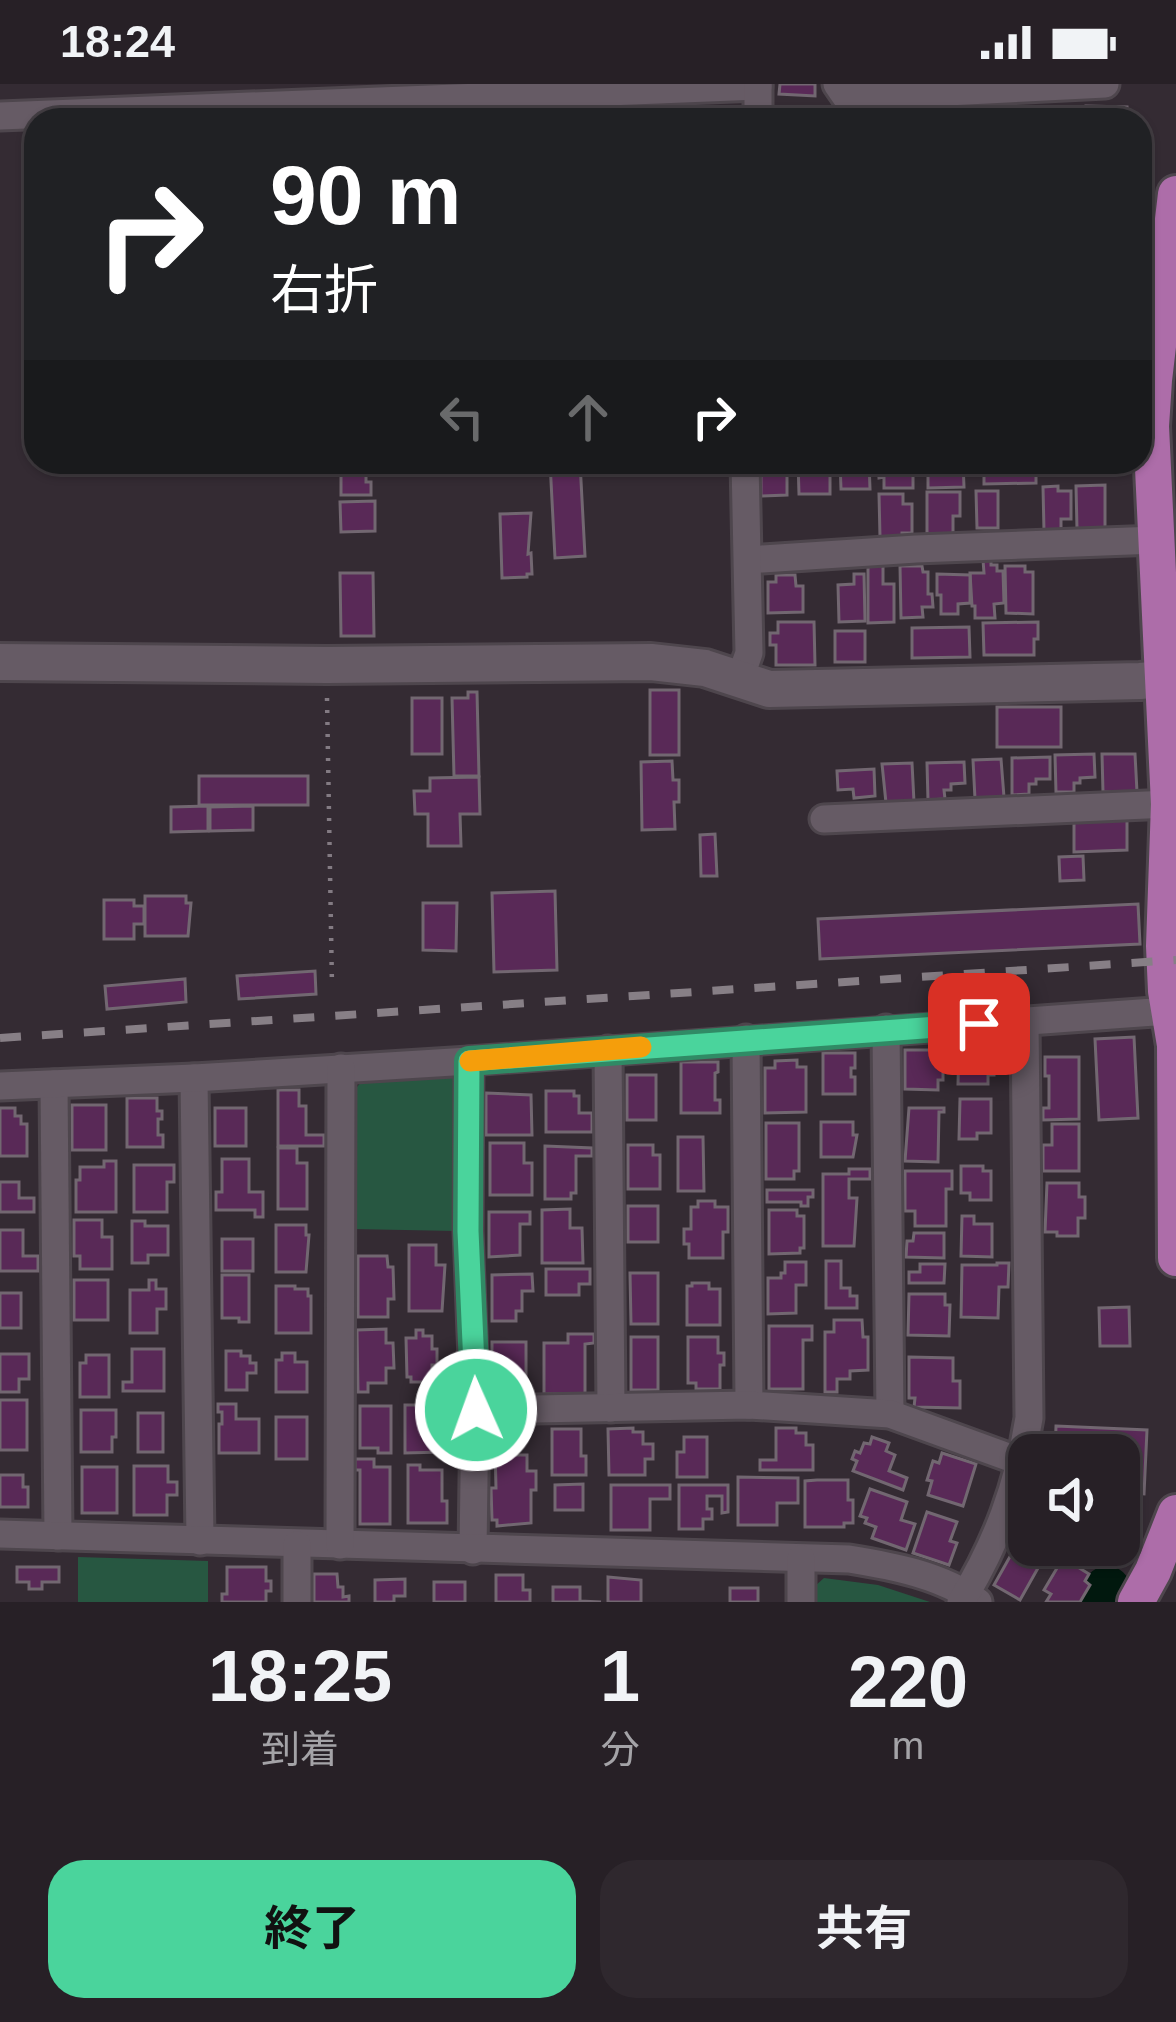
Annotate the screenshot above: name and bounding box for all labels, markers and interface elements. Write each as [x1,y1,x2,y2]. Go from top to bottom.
text: 18:24 [60,16,175,67]
text: 90 m [270,148,461,242]
icon: right [72,156,228,312]
text: 右折 [270,260,378,320]
icon: left [429,384,495,450]
icon: ahead [555,384,621,450]
icon: right [681,384,747,450]
pin [928,973,1030,1075]
icon: arrive [946,991,1012,1057]
position arrow [413,1347,539,1473]
map controls [1008,1434,1140,1566]
button: sound [1008,1434,1140,1566]
text: 18:25 [208,1636,392,1716]
text: 1 [600,1636,640,1716]
text: 220 [848,1642,968,1722]
text: m [892,1724,924,1767]
text: 到着 [261,1728,339,1771]
text: 分 [600,1728,640,1771]
button: 終了 [48,1860,576,1998]
button: 共有 [600,1860,1128,1998]

